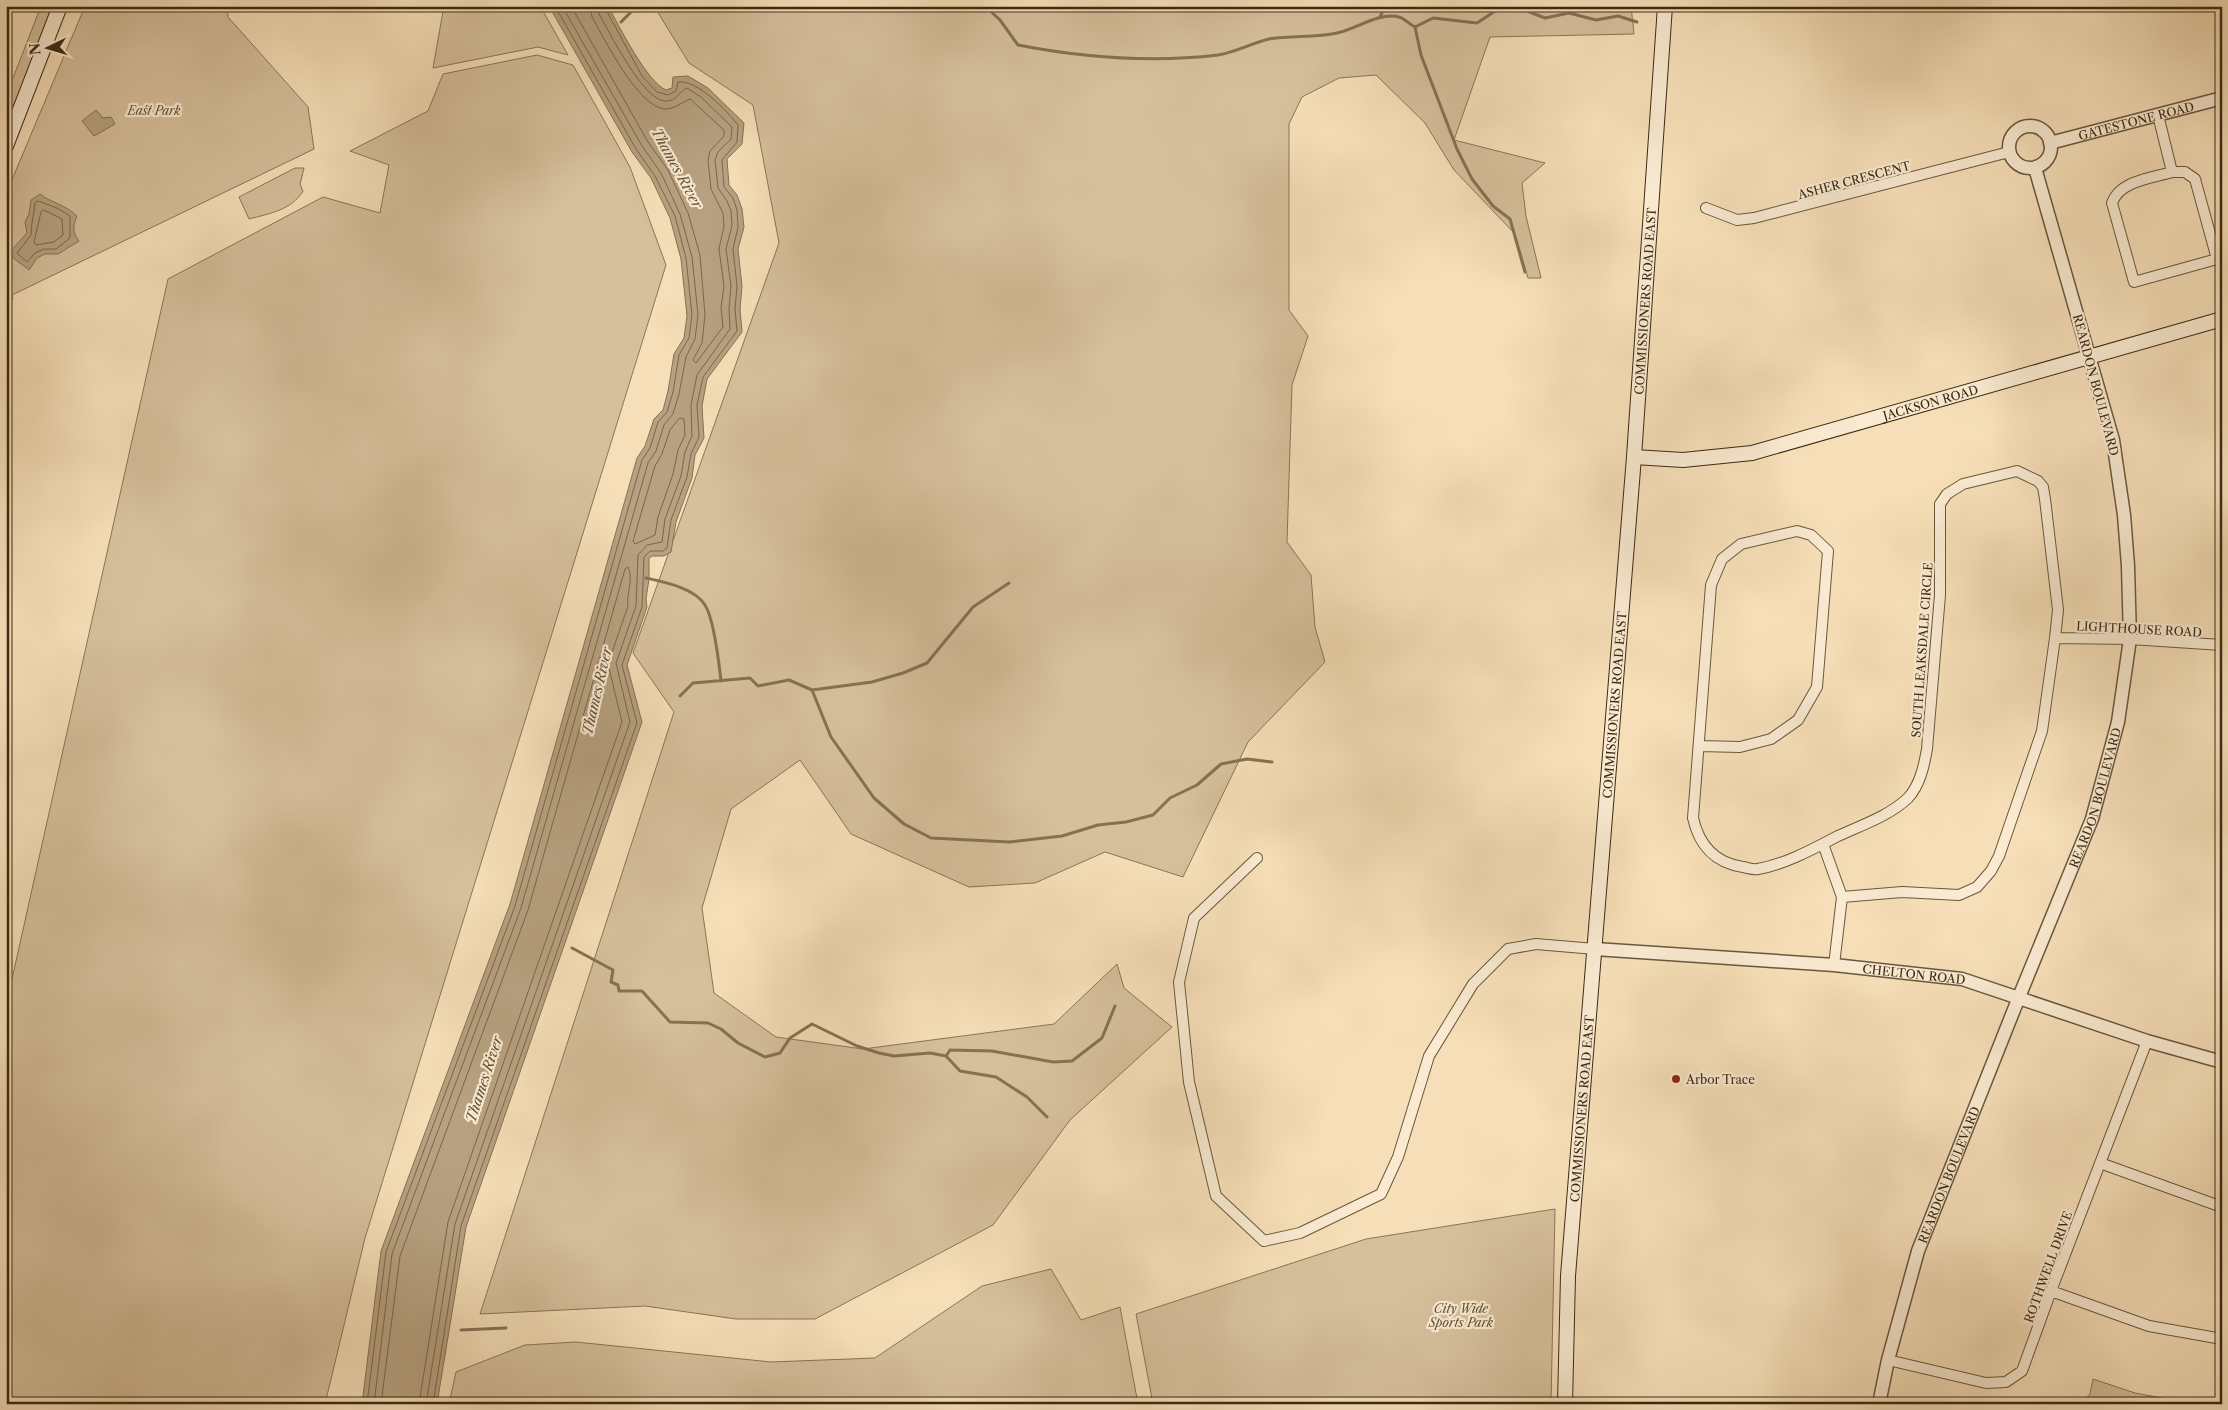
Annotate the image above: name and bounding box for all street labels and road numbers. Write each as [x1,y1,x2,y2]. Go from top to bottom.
street label: GATESTONE ROAD [2077,98,2196,143]
street label: ASHER CRESCENT [1795,158,1912,203]
street label: COMMISSIONERS ROAD EAST [1631,207,1659,395]
street label: REARDON BOULEVARD [2070,312,2122,458]
street label: JACKSON ROAD [1879,381,1980,423]
street label: SOUTH LEAKSDALE CIRCLE [1908,562,1936,738]
street label: COMMISSIONERS ROAD EAST [1599,611,1629,799]
street label: LIGHTHOUSE ROAD [2076,618,2203,640]
street label: REARDON BOULEVARD [2065,726,2124,870]
street label: CHELTON ROAD [1862,961,1966,987]
street label: COMMISSIONERS ROAD EAST [1566,1015,1596,1203]
street label: REARDON BOULEVARD [1914,1104,1982,1246]
street label: ROTHWELL DRIVE [2021,1209,2075,1325]

